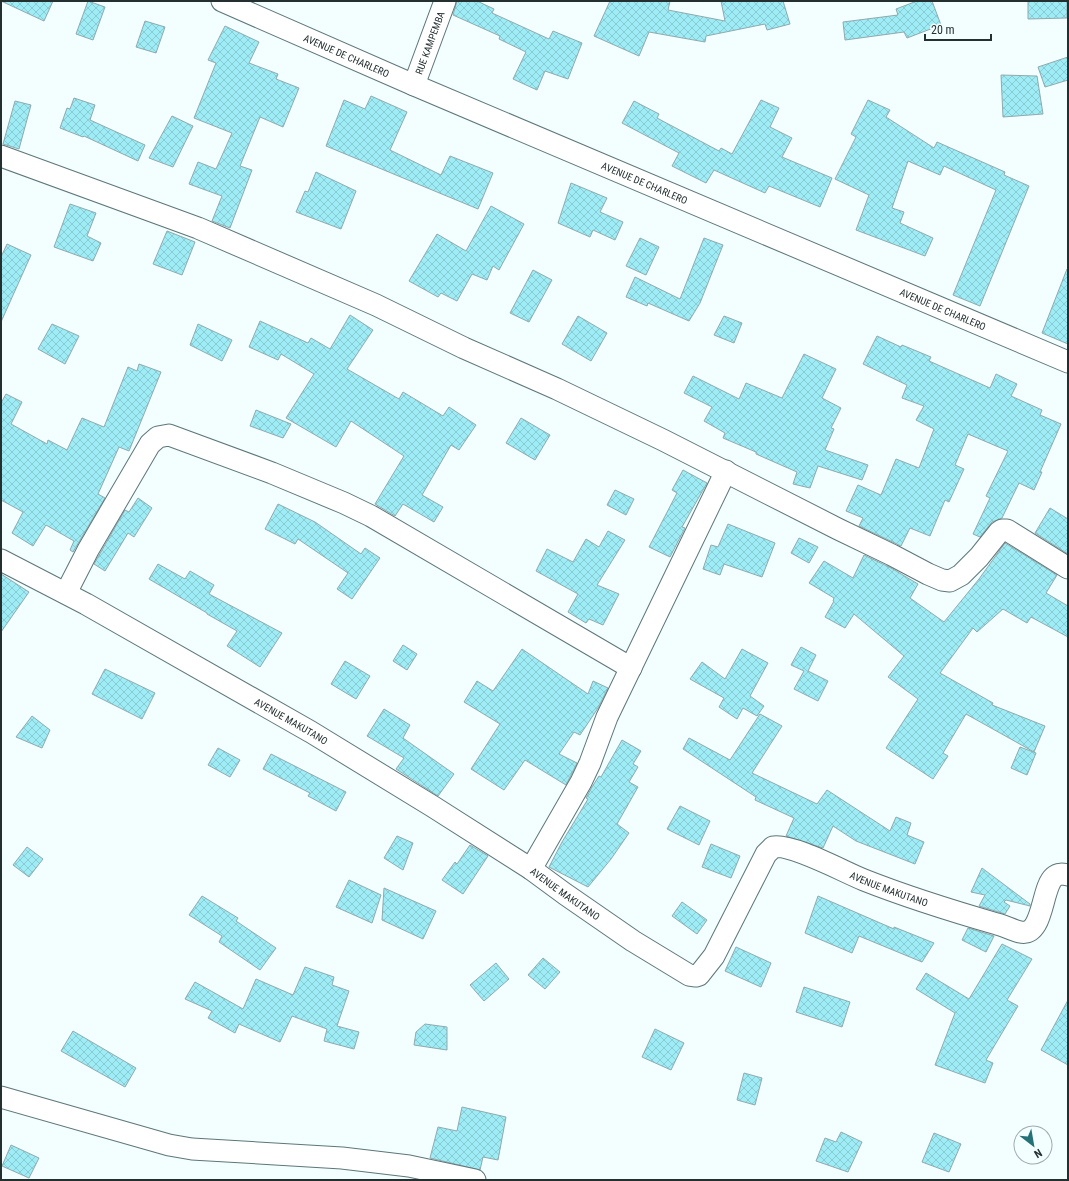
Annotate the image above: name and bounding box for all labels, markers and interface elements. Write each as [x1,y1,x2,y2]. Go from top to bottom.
street label: RUE KAMPEMBA [413,10,446,76]
scale bar [925,16,991,42]
text: 20 m [931,23,955,37]
street label: AVENUE DE CHARLERO [302,32,391,79]
street label: AVENUE DE CHARLERO [600,160,689,206]
street label: AVENUE DE CHARLERO [898,286,988,332]
street label: AVENUE MAKUTANO [253,696,330,746]
street label: AVENUE MAKUTANO [529,865,602,922]
street label: AVENUE MAKUTANO [848,869,929,908]
north arrow [1013,1125,1053,1165]
text: N [1031,1146,1044,1161]

